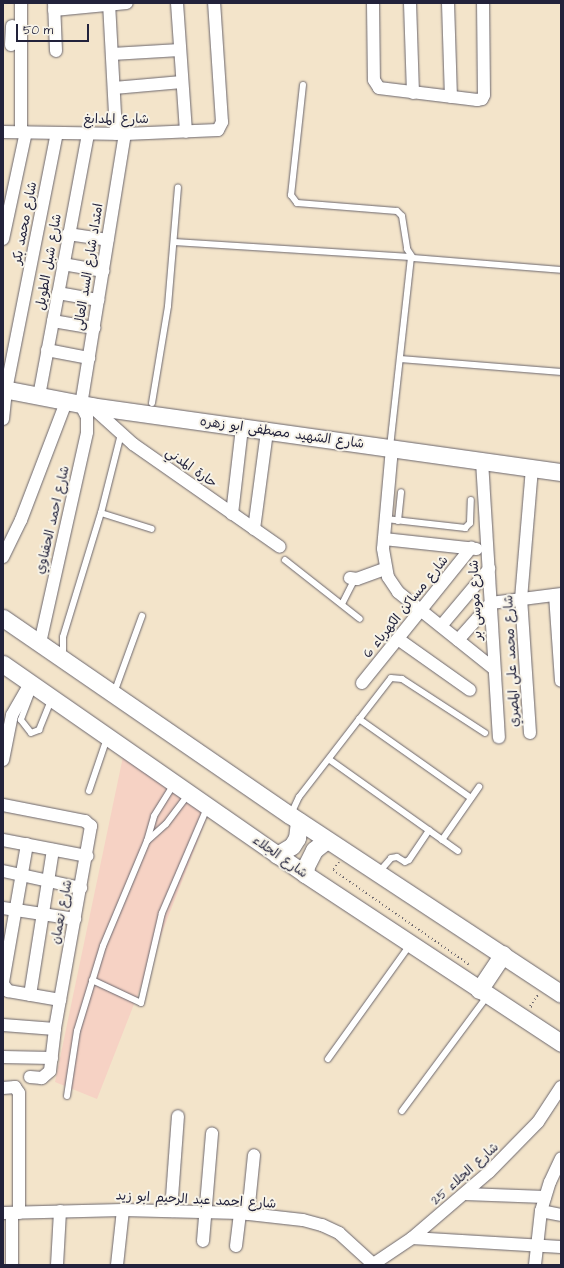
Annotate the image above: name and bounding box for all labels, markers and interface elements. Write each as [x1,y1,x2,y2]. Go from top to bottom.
scale bar [18,16,91,42]
text: 50 m [23,22,53,39]
street label: شارع المدابغ [83,111,149,127]
street label: شارع محمد بكر [9,180,41,266]
street label: امتداد شارع السد العالى [71,202,107,332]
street label: شارع شبل الطويل [33,213,65,311]
street label: شارع الشهيد مصطفى ابو زهره [199,414,365,452]
street label: حارة المدني [162,445,220,491]
street label: شارع احمد الحفناوي [33,464,73,576]
street label: شارع مساكن الكهرباء 6 [360,553,452,661]
street label: شارع موسى بر [466,559,486,641]
street label: شارع محمد على المصري [501,594,523,728]
street label: شارع الجلاء [249,832,311,882]
street label: شارع نعمان [48,878,76,946]
street label: شارع الجلاء 25 [428,1140,502,1208]
street label: شارع احمد عبد الرحيم ابو زيد [115,1188,277,1212]

